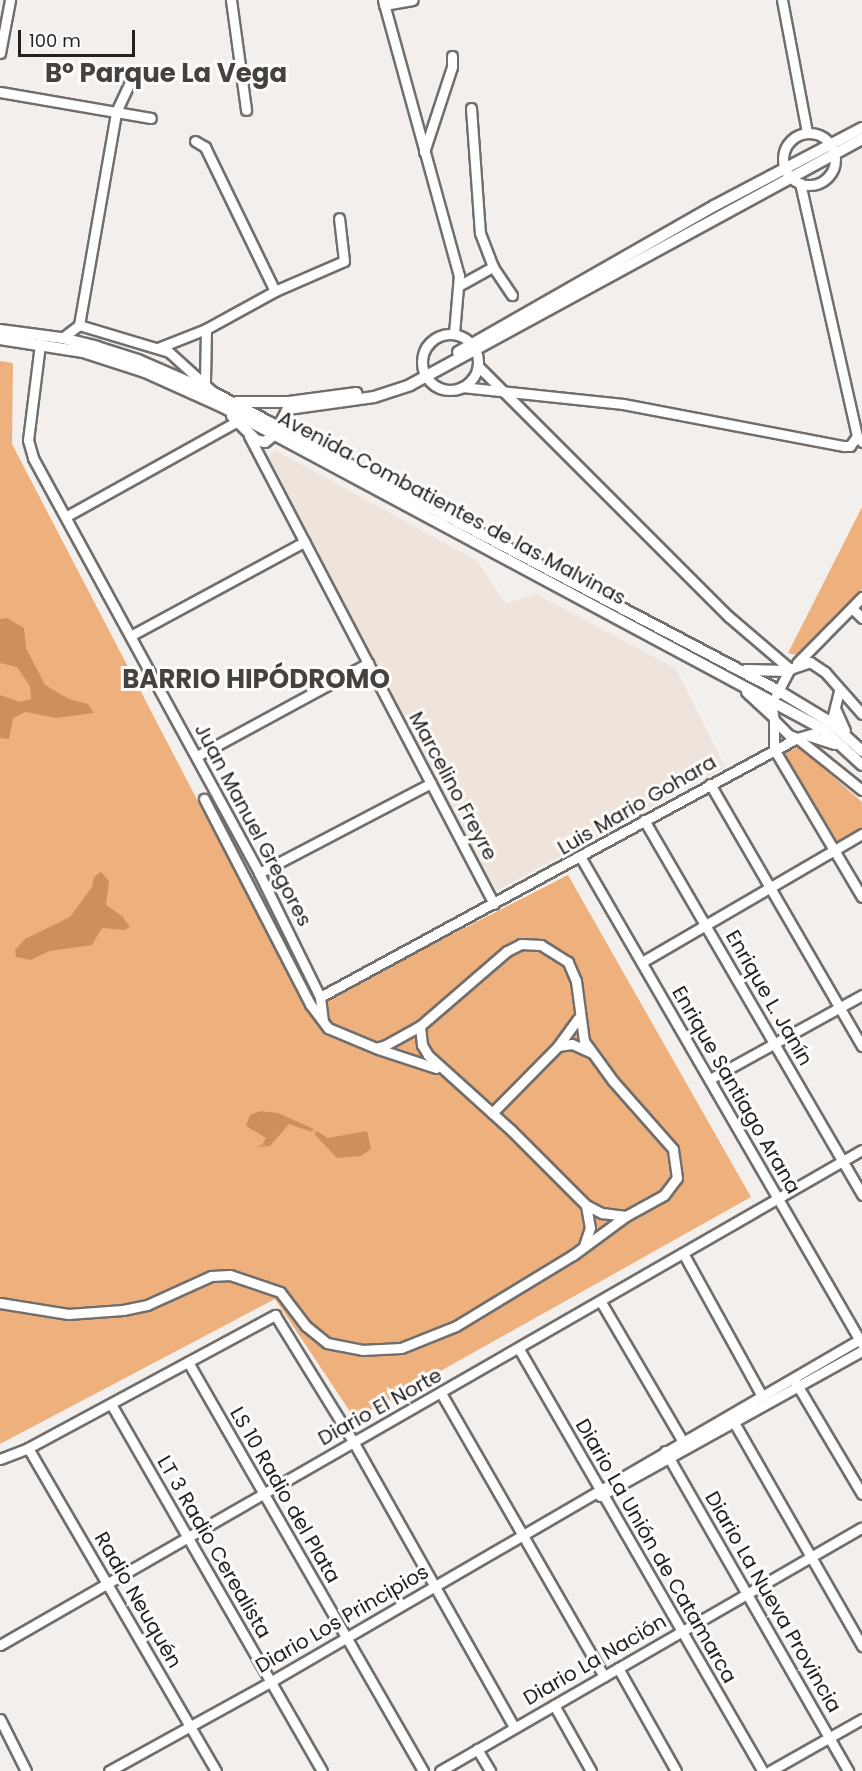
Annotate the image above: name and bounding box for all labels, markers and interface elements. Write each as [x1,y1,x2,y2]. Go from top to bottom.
scale bar [21,18,138,56]
text: 100 m [29,28,81,53]
district label: Bº Parque La Vega [45,58,287,90]
street label: Avenida Combatientes de las Malvinas [274,406,630,610]
district label: BARRIO HIPÓDROMO [110,664,402,696]
street label: Marcelino Freyre [404,708,502,864]
street label: Juan Manuel Gregores [189,720,317,930]
street label: Luis Mario Gohara [553,750,721,860]
street label: Enrique L. Janín [721,926,817,1070]
street label: Enrique Santiago Arana [667,982,805,1198]
street label: Diario El Norte [314,1363,446,1451]
street label: LS 10 Radio del Plata [225,1403,345,1587]
street label: Diario La Unión de Catamarca [570,1415,742,1687]
street label: LT 3 Radio Cerealista [152,1452,276,1642]
street label: Diario La Nueva Provincia [700,1487,846,1717]
street label: Radio Neuquén [89,1528,187,1672]
street label: Diario Los Principios [251,1560,433,1678]
street label: Diario La Nación [519,1609,671,1711]

